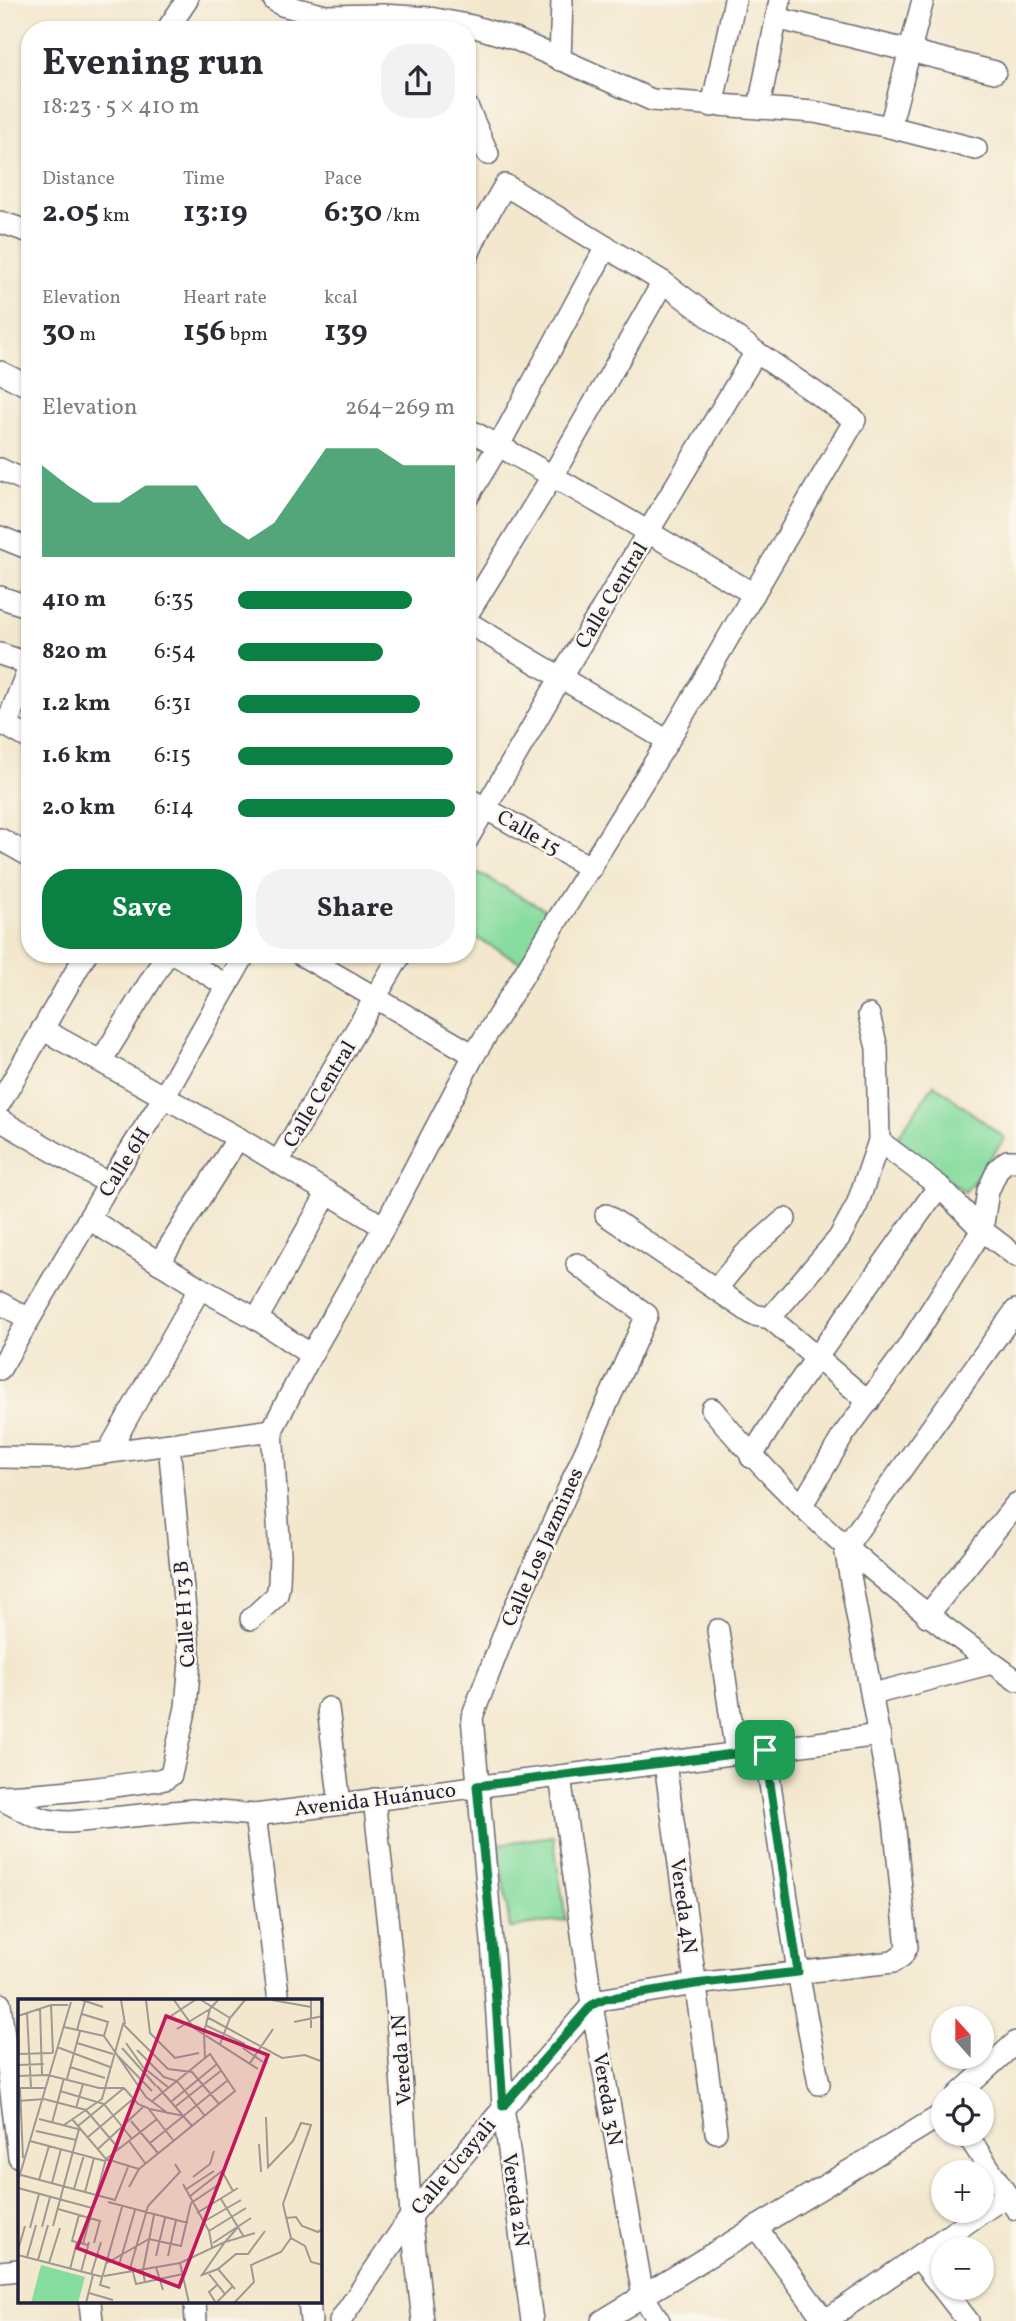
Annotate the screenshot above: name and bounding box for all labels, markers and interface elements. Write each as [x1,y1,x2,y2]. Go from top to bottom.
text: Evening run [42,38,264,91]
button: share [381,44,455,118]
text: 18:23 · 5 × 410 m [42,91,200,123]
text: Distance [42,166,115,192]
text: Time [183,166,225,192]
text: Pace [324,166,362,192]
text: 2.05 [42,192,99,234]
text: 13:19 [183,192,248,234]
text: 6:30 [324,192,382,234]
text: km [99,203,130,229]
text: /km [382,203,420,229]
text: Elevation [42,285,121,311]
text: Heart rate [183,285,267,311]
text: kcal [324,285,358,311]
text: 30 [42,311,75,353]
text: 156 [183,311,226,353]
text: 139 [324,311,367,353]
text: m [75,322,96,348]
text: bpm [226,322,268,348]
text: Elevation [42,392,138,424]
text: 264–269 m [345,392,455,424]
street label: Calle Central [569,537,656,655]
text: 410 m [42,584,106,616]
text: 6:35 [154,584,194,616]
text: 820 m [42,636,107,668]
text: 6:54 [154,636,196,668]
text: 1.2 km [42,688,111,720]
text: 6:31 [154,688,192,720]
text: 1.6 km [42,740,111,772]
text: 6:15 [154,740,191,772]
text: 2.0 km [42,792,115,824]
text: 6:14 [154,792,194,824]
street label: Calle 15 [491,803,565,863]
button: Save [42,869,242,949]
button: Share [256,869,455,949]
street label: Calle Central [277,1036,364,1154]
street label: Calle 6H [92,1122,158,1203]
street label: Calle Los Jazmines [495,1463,591,1632]
street label: Calle H 13 B [167,1559,204,1668]
pin [735,1720,795,1780]
icon: arrive [746,1731,784,1769]
street label: Avenida Huánuco [293,1776,458,1825]
street label: Vereda 4N [661,1857,704,1956]
inset map [18,1999,322,2304]
north arrow [931,2006,994,2068]
map controls [931,2006,994,2300]
street label: Vereda 1N [385,2013,420,2106]
street label: Vereda 3N [584,2050,629,2148]
button: locate [931,2083,994,2146]
street label: Calle Ucayali [405,2112,503,2222]
street label: Vereda 2N [494,2151,535,2249]
button: + [931,2160,994,2223]
button: − [931,2237,994,2300]

